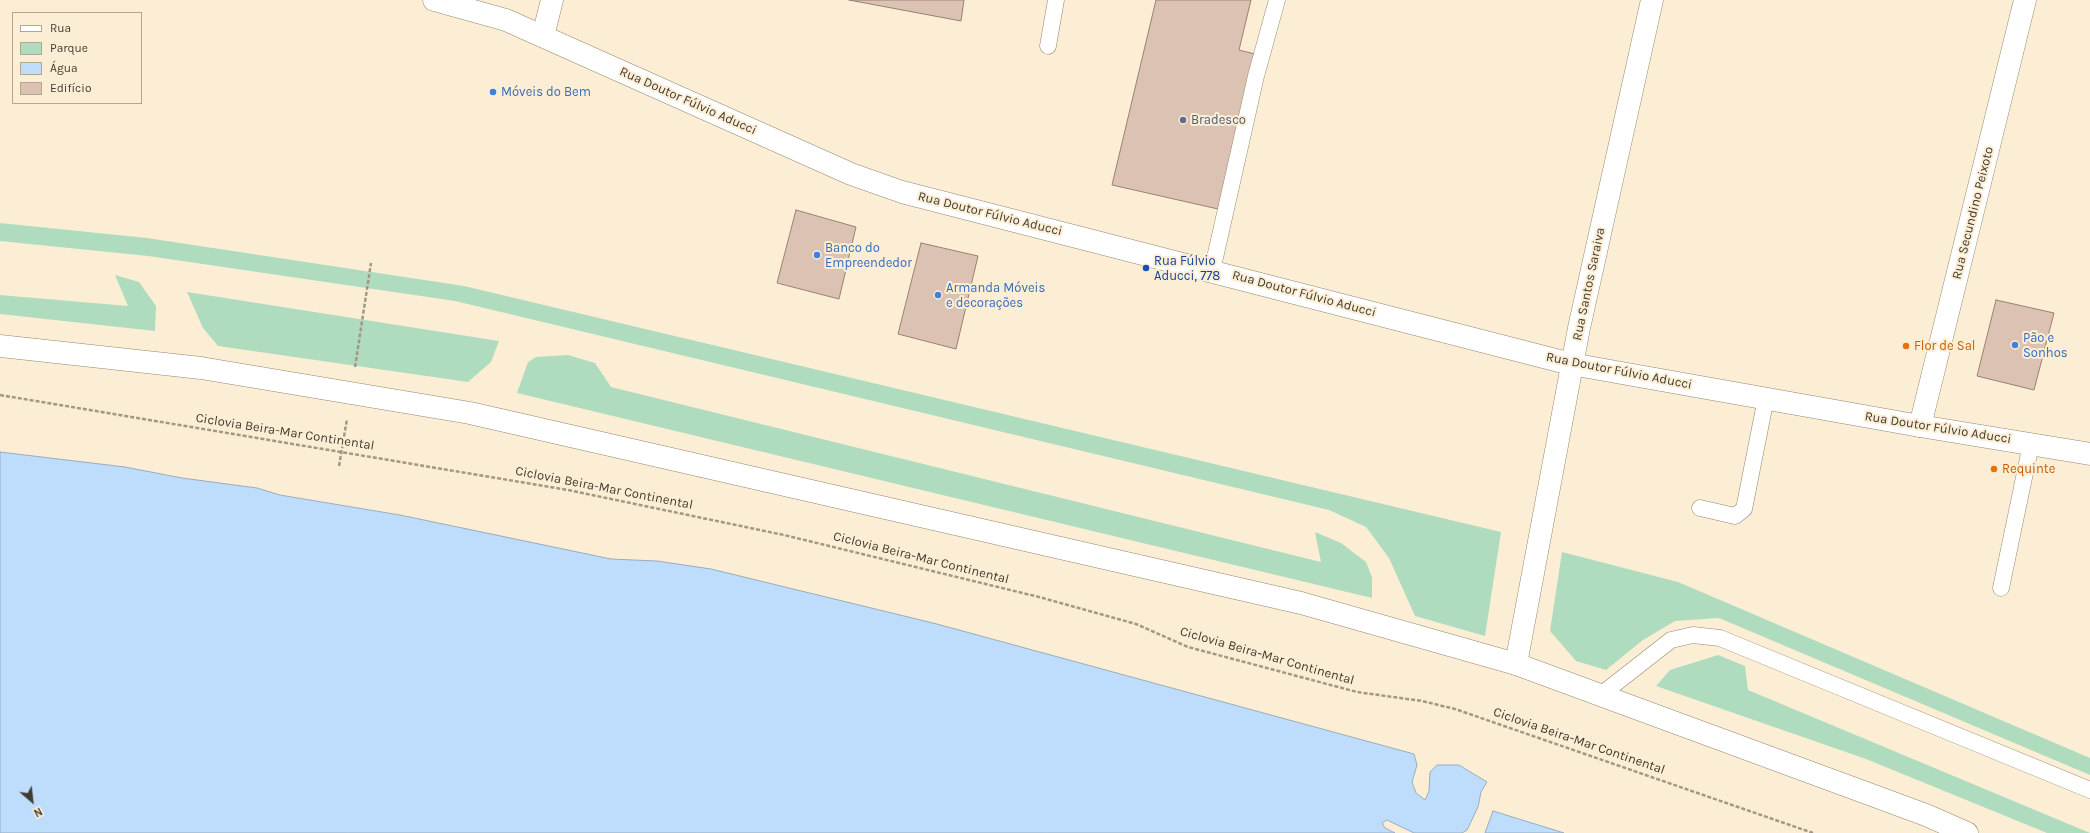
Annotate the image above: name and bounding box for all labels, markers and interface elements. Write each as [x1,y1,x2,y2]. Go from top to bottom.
legend [12,12,142,104]
text: Rua [50,21,71,35]
text: Parque [50,41,88,55]
text: Água [50,61,78,75]
street label: Rua Doutor Fúlvio Aducci [617,64,759,138]
text: Edifício [50,81,91,95]
place label: Móveis do Bem [501,84,591,100]
marker: Móveis do Bem [488,87,498,97]
place label: Bradesco [1191,112,1246,128]
marker: Bradesco [1178,115,1188,125]
street label: Rua Secundino Peixoto [1949,145,1997,281]
street label: Rua Doutor Fúlvio Aducci [916,188,1064,240]
street label: Rua Santos Saraiva [1569,226,1609,342]
place label: Banco do Empreendedor [825,240,912,271]
marker: Banco do Empreendedor [812,250,822,260]
place label: Rua Fúlvio Aducci, 778 [1154,253,1220,284]
marker: Rua Fúlvio Aducci, 778 [1141,263,1151,273]
street label: Rua Doutor Fúlvio Aducci [1230,267,1378,321]
place label: Armanda Móveis e decorações [946,280,1045,311]
marker: Armanda Móveis e decorações [933,290,943,300]
place label: Pão e Sonhos [2023,330,2068,361]
place label: Flor de Sal [1914,338,1975,354]
marker: Pão e Sonhos [2010,340,2020,350]
marker: Flor de Sal [1901,341,1911,351]
street label: Rua Doutor Fúlvio Aducci [1545,349,1693,393]
street label: Rua Doutor Fúlvio Aducci [1864,409,2012,447]
street label: Ciclovia Beira-Mar Continental [195,410,375,454]
place label: Requinte [2002,461,2055,477]
street label: Ciclovia Beira-Mar Continental [514,463,694,513]
marker: Requinte [1989,464,1999,474]
street label: Ciclovia Beira-Mar Continental [831,529,1011,587]
street label: Ciclovia Beira-Mar Continental [1178,624,1356,688]
street label: Ciclovia Beira-Mar Continental [1491,704,1667,778]
north arrow [12,781,52,821]
text: N [31,804,44,820]

